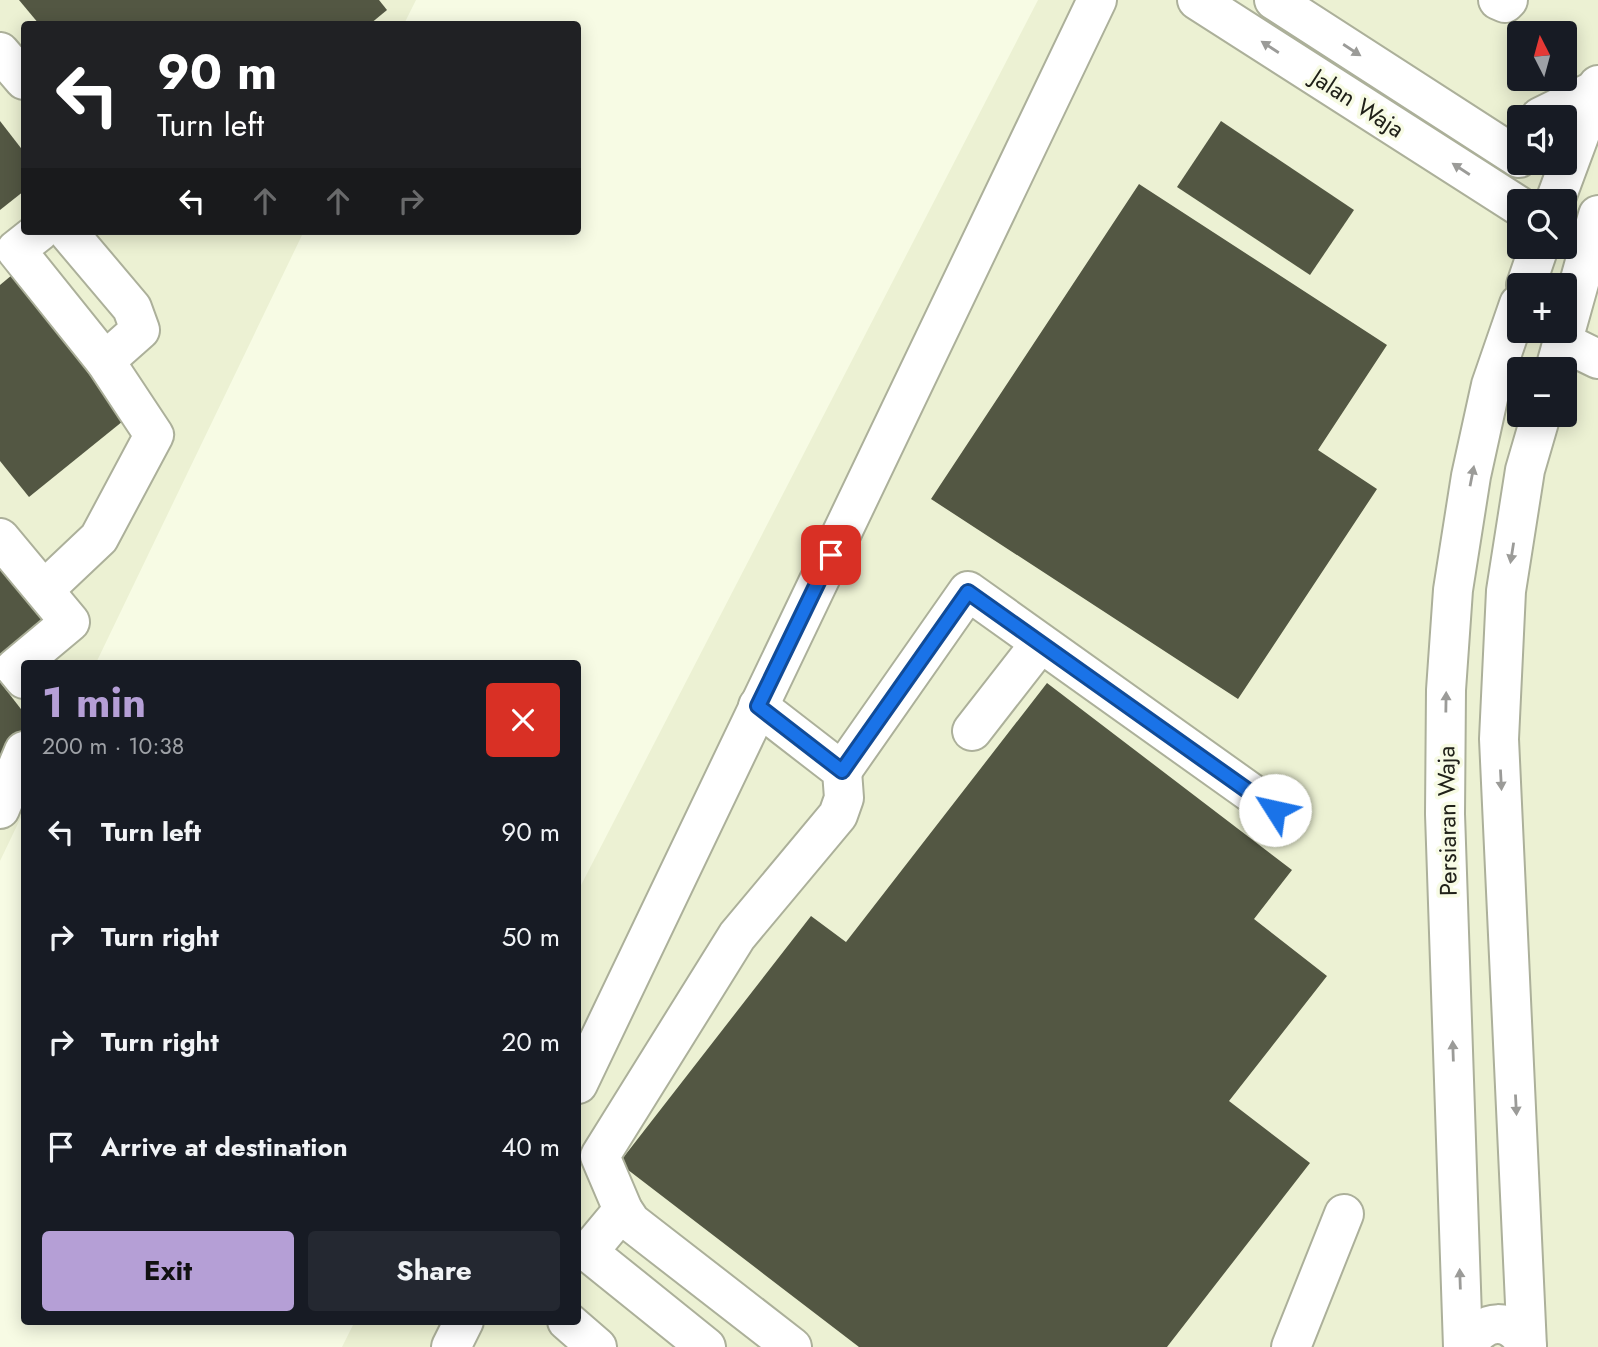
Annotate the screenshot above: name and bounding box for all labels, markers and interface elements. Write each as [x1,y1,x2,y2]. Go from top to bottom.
north arrow [1507,21,1577,91]
map controls [1507,21,1577,427]
text: 90 m [157,37,277,107]
one-way arrow [1260,40,1279,53]
one-way arrow [1342,44,1361,57]
icon: left [42,49,133,140]
street label: Jalan Waja [1302,58,1411,146]
text: Turn left [157,102,264,148]
button: sound [1507,105,1577,175]
one-way arrow [1452,163,1471,176]
icon: left [173,182,211,220]
icon: ahead [246,182,284,220]
icon: ahead [319,182,357,220]
icon: right [392,182,430,220]
button: search [1507,189,1577,259]
button: + [1507,273,1577,343]
button: − [1507,357,1577,427]
one-way arrow [1466,465,1477,487]
pin [801,525,861,585]
icon: arrive [812,536,850,574]
one-way arrow [1506,542,1517,564]
text: 1 min [42,672,146,733]
button: close [486,683,560,757]
one-way arrow [1440,690,1452,712]
text: 200 m · 10:38 [42,729,184,763]
street label: Persiaran Waja [1428,745,1466,897]
one-way arrow [1496,769,1507,791]
position arrow [1238,773,1312,847]
icon: left [42,813,80,851]
text: Turn left [101,813,201,851]
text: 90 m [501,813,560,851]
icon: right [42,918,80,956]
text: Turn right [101,918,219,956]
text: 50 m [502,918,560,956]
icon: right [42,1023,80,1061]
text: Turn right [101,1023,219,1061]
text: 20 m [502,1023,560,1061]
one-way arrow [1447,1040,1458,1062]
one-way arrow [1511,1094,1522,1116]
icon: arrive [42,1128,80,1166]
text: Arrive at destination [101,1128,348,1166]
text: 40 m [501,1128,560,1166]
button: Exit [42,1231,294,1311]
button: Share [308,1231,560,1311]
one-way arrow [1455,1268,1466,1290]

